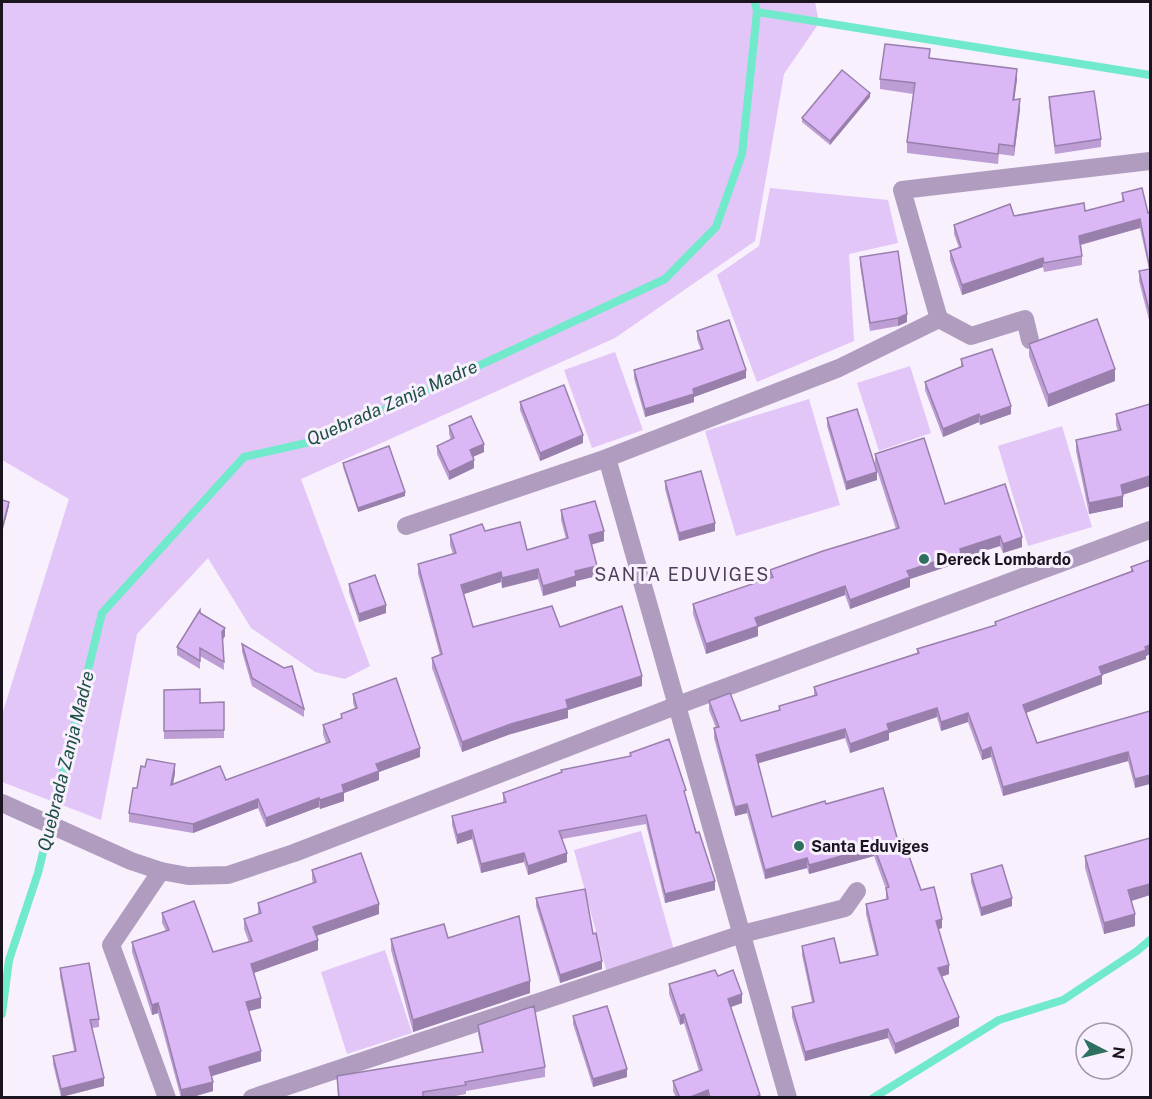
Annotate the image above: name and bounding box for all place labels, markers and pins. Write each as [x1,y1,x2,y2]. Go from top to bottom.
place label: Dereck Lombardo [936,550,1071,569]
marker: Dereck Lombardo [917,552,931,566]
place label: Santa Eduviges [811,837,929,856]
marker: Santa Eduviges [792,839,806,853]

